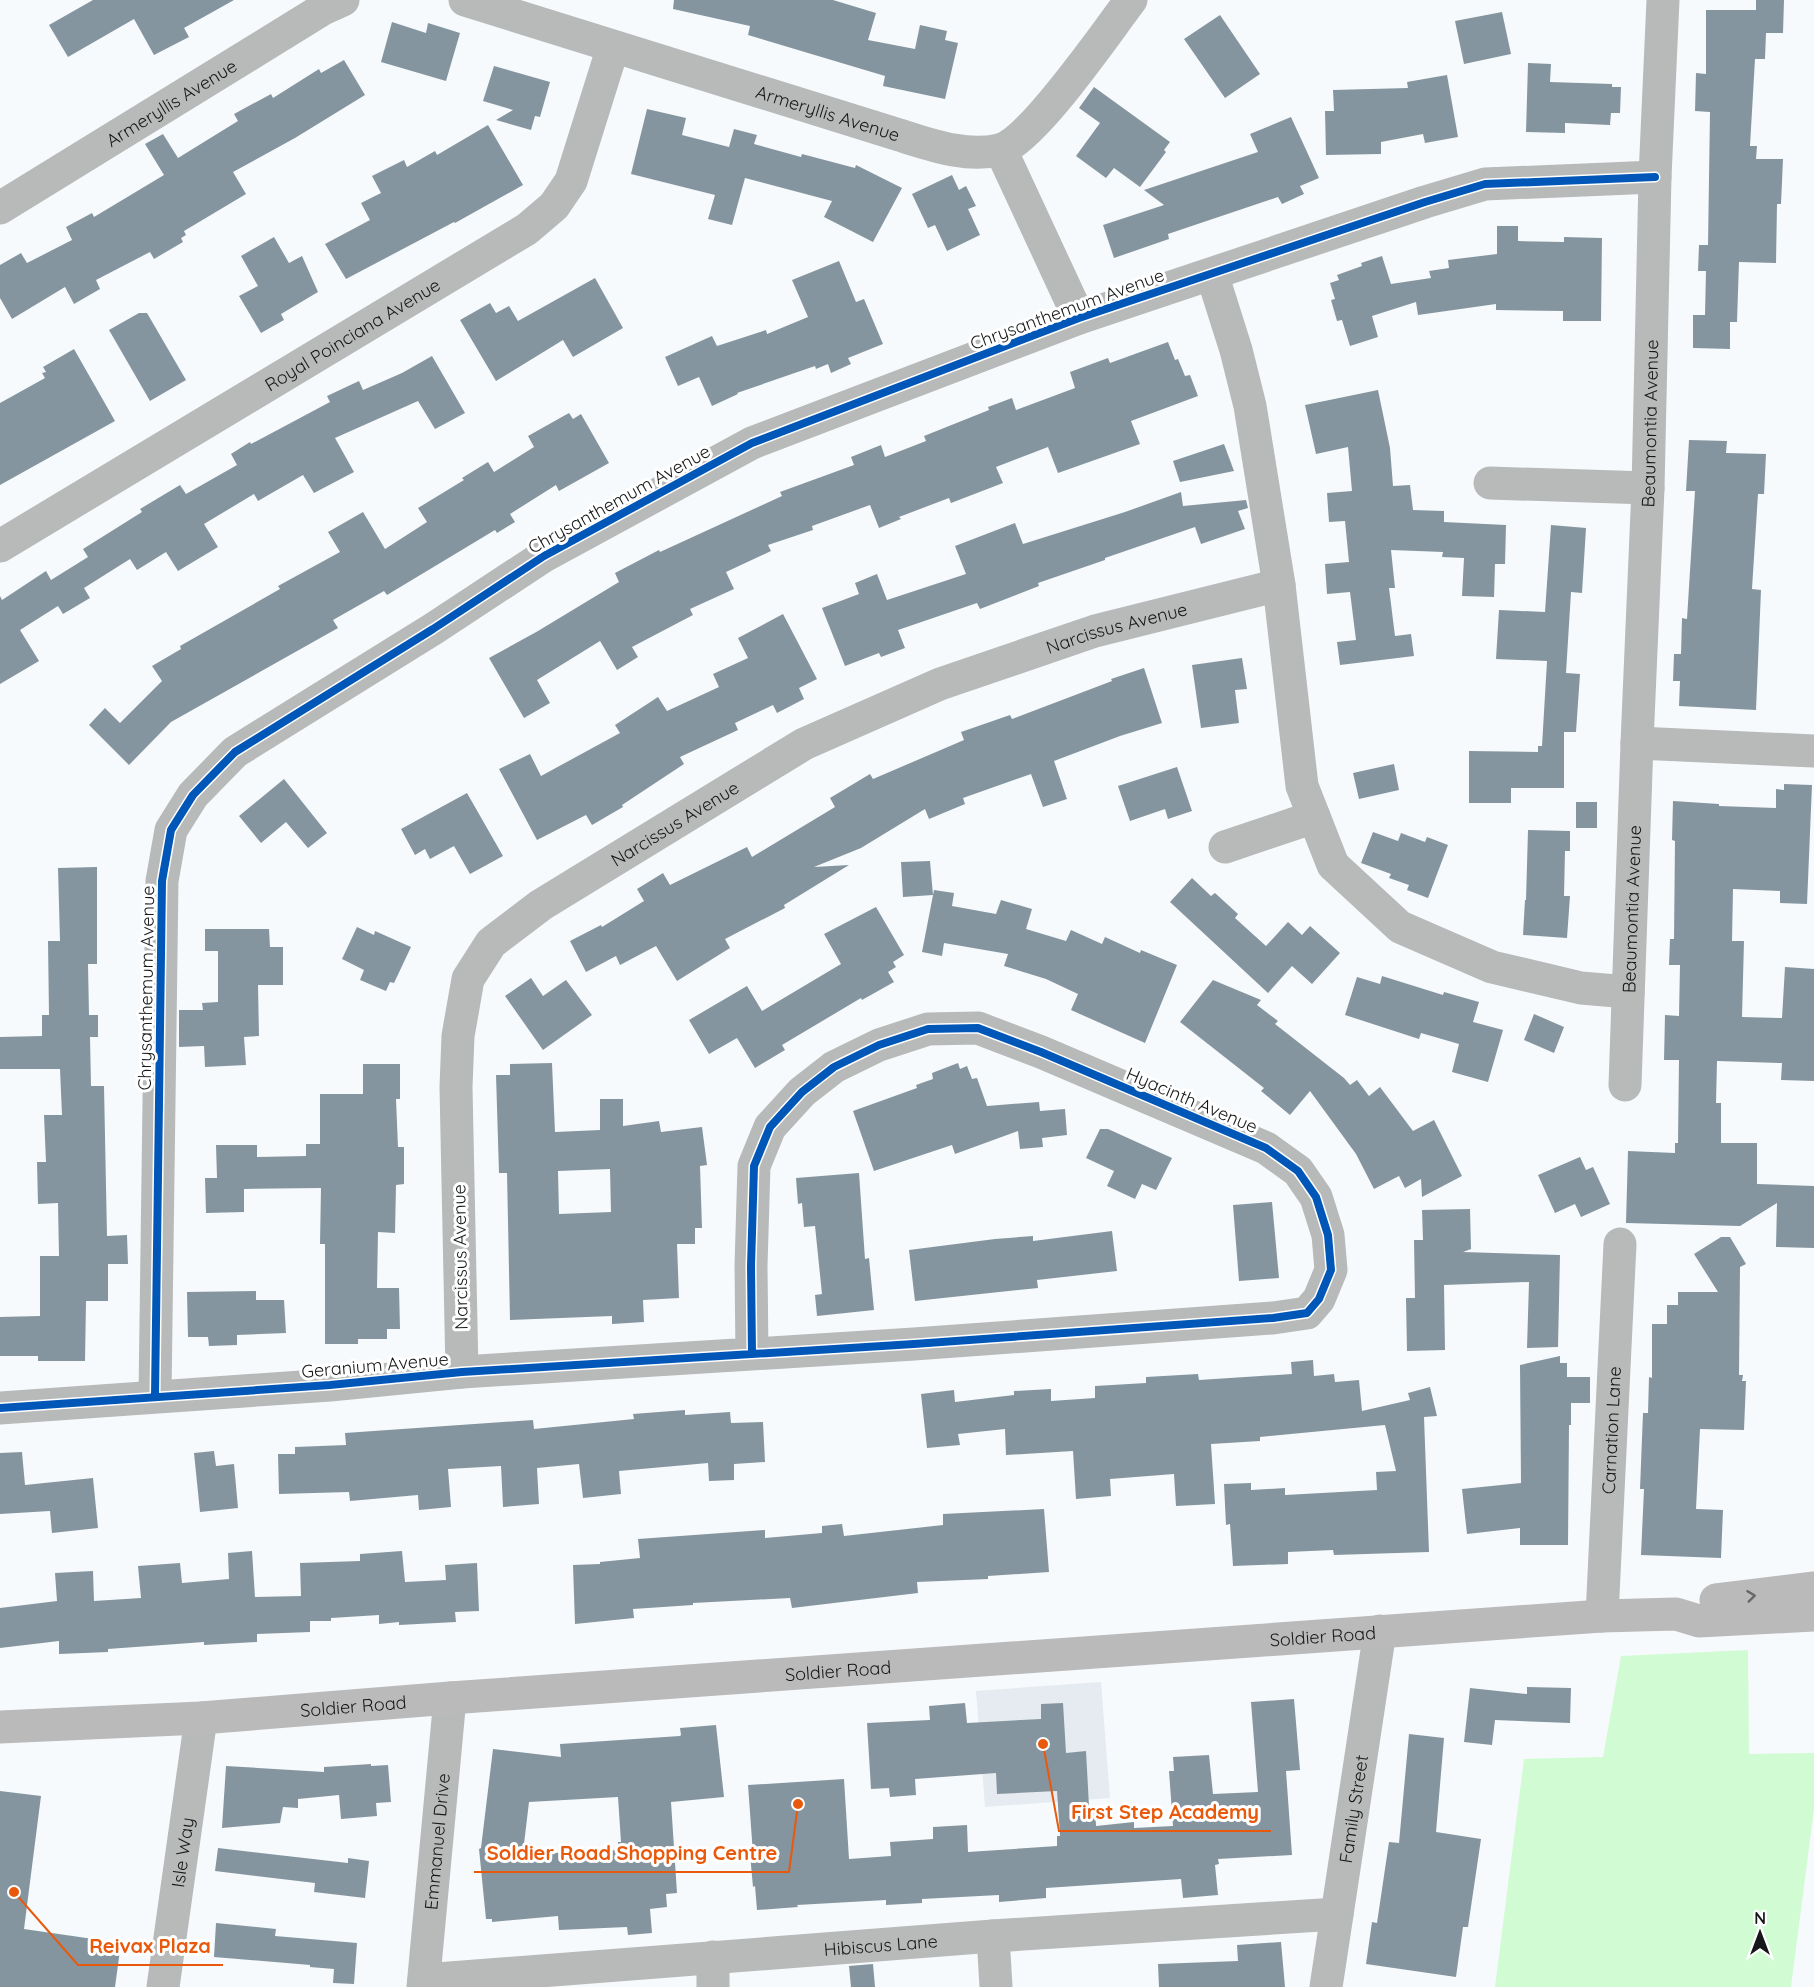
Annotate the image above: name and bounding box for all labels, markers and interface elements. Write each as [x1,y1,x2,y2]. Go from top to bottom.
street label: Armeryllis Avenue [101,54,241,152]
street label: Armeryllis Avenue [753,80,903,146]
street label: Chrysanthemum Avenue [967,263,1167,355]
street label: Royal Poinciana Avenue [260,273,444,396]
street label: Beaumontia Avenue [1636,339,1663,508]
street label: Chrysanthemum Avenue [524,439,714,559]
street label: Narcissus Avenue [1043,597,1190,658]
street label: Narcissus Avenue [606,775,743,871]
street label: Beaumontia Avenue [1617,825,1646,993]
street label: Chrysanthemum Avenue [133,885,159,1091]
street label: Hyacinth Avenue [1123,1062,1261,1138]
street label: Narcissus Avenue [447,1184,473,1330]
street label: Geranium Avenue [300,1347,450,1383]
street label: Carnation Lane [1596,1366,1626,1495]
one-way arrow [1747,1590,1756,1602]
street label: Soldier Road [1269,1621,1377,1651]
street label: Soldier Road [784,1655,892,1686]
street label: Soldier Road [299,1690,407,1721]
street label: Family Street [1333,1753,1373,1865]
street label: Emmanuel Drive [419,1772,454,1911]
callout: First Step Academy [1059,1793,1271,1831]
text: First Step Academy [1071,1799,1259,1824]
street label: Isle Way [166,1816,198,1889]
callout: Soldier Road Shopping Centre [474,1834,789,1872]
text: Soldier Road Shopping Centre [487,1840,777,1865]
north arrow [1730,1903,1790,1963]
text: N [1754,1908,1766,1928]
callout: Reivax Plaza [78,1927,223,1965]
street label: Hibiscus Lane [823,1929,938,1961]
text: Reivax Plaza [89,1933,211,1958]

